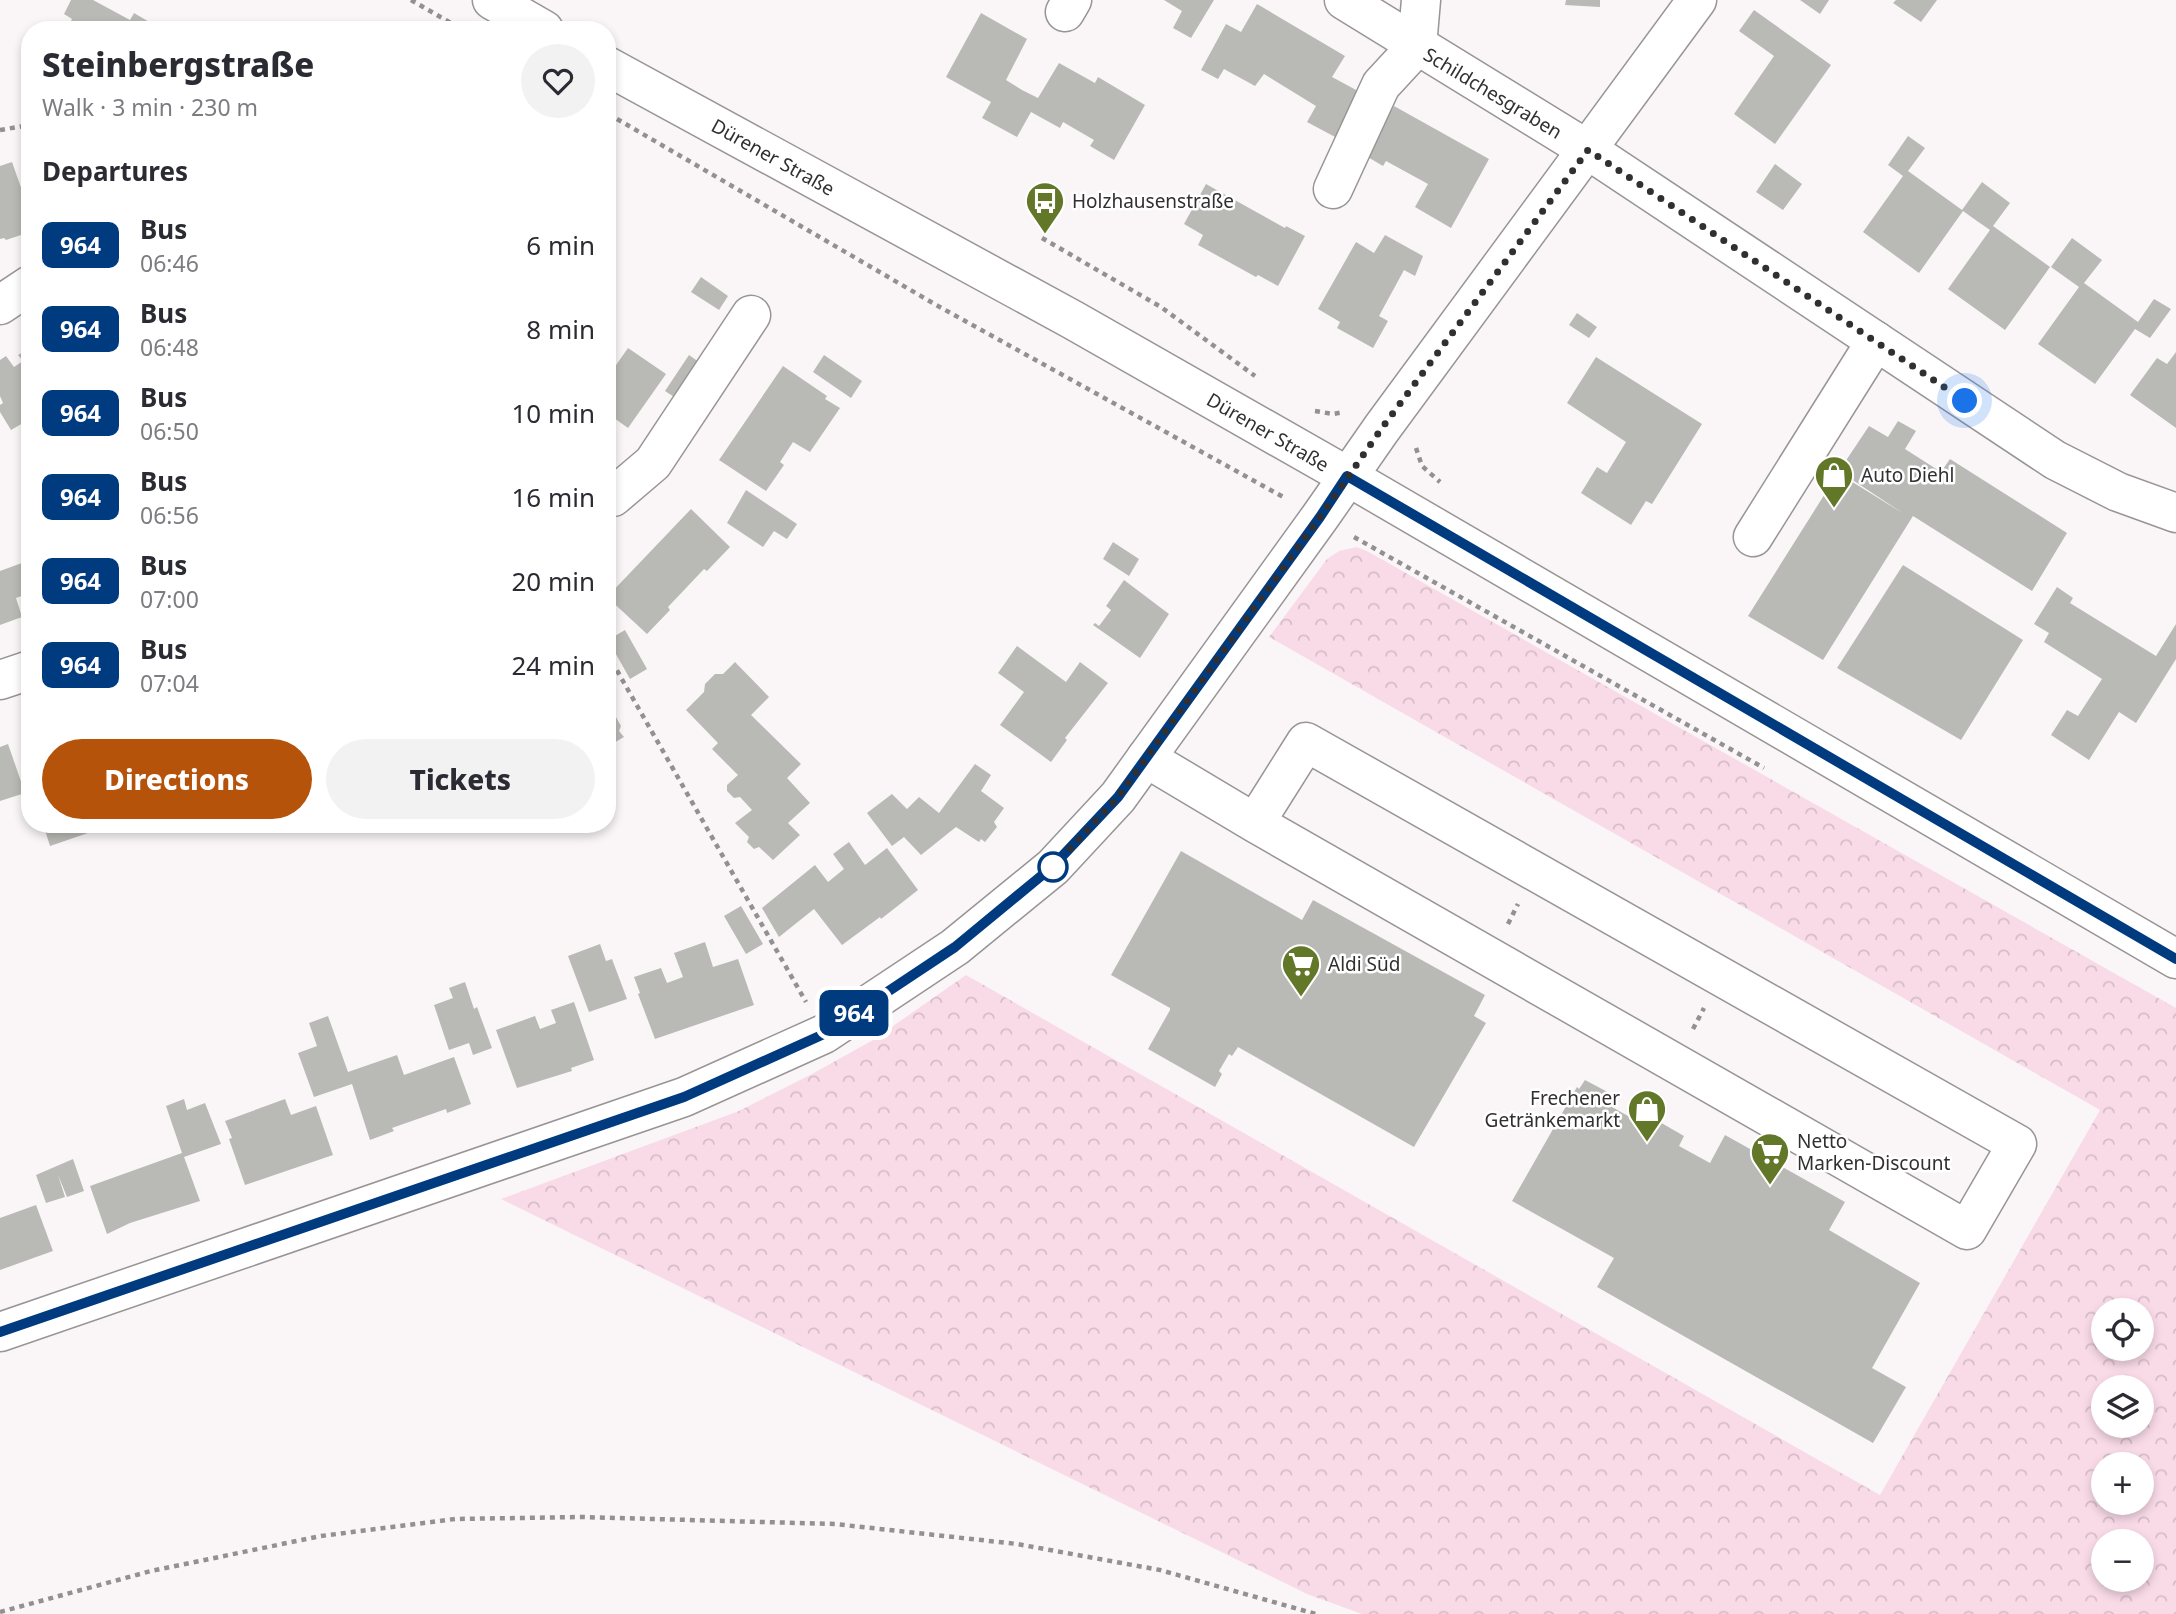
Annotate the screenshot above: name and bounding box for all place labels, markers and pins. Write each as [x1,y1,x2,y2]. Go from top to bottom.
bus stop icon: Holzhausenstraße [1024,180,1066,235]
place label: Holzhausenstraße [1072,188,1234,214]
shop icon: Auto Diehl [1813,454,1855,509]
place label: Auto Diehl [1861,462,1954,488]
unlabelled marker [1038,852,1068,882]
supermarket icon: Aldi Süd [1280,943,1322,998]
place label: Aldi Süd [1328,951,1400,977]
place label: Frechener Getränkemarkt [1485,1085,1620,1133]
shop icon: Frechener Getränkemarkt [1626,1088,1668,1143]
place label: Netto Marken-Discount [1797,1128,1950,1176]
supermarket icon: Netto Marken-Discount [1749,1131,1791,1186]

